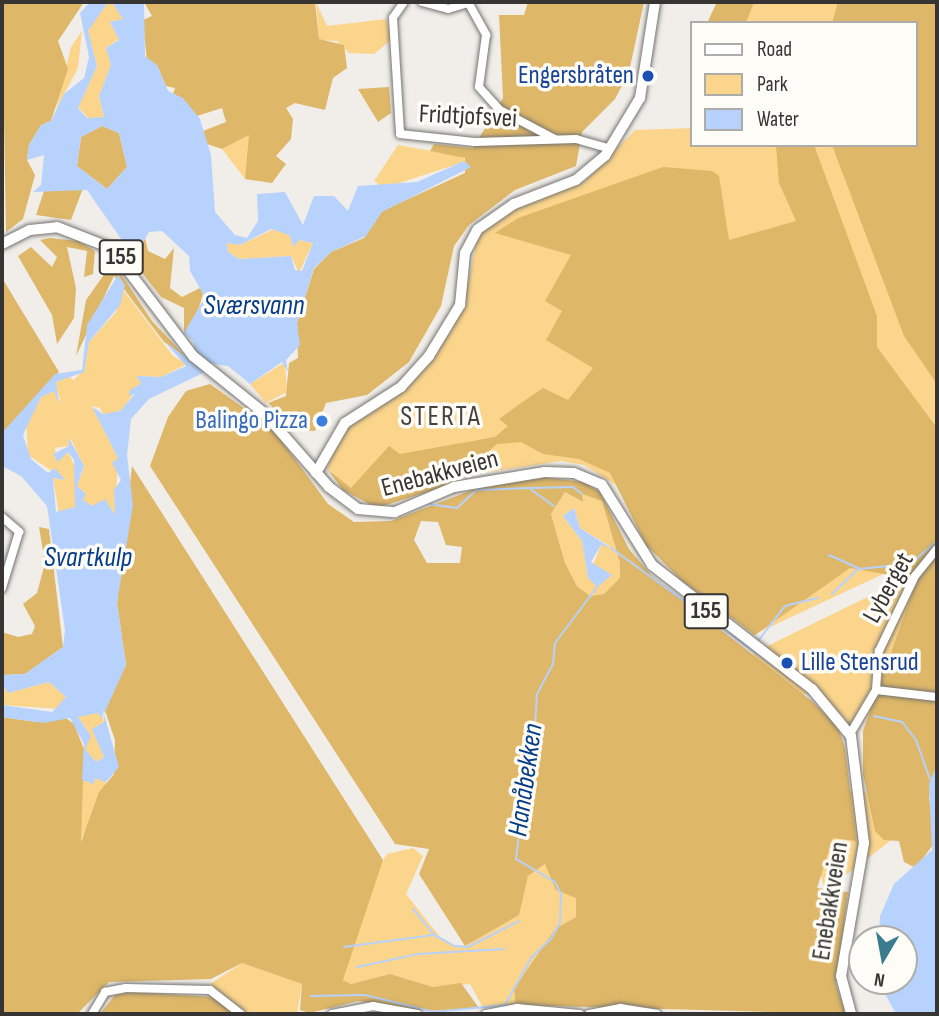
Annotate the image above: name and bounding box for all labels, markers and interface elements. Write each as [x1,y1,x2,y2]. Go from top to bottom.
legend [690,21,918,147]
text: Road [757,37,792,62]
place label: Engersbråten [518,60,634,92]
marker: Engersbråten [640,68,656,84]
text: Park [757,72,788,97]
street label: Fridtjofsvei [418,99,518,135]
text: Water [757,107,799,132]
road number: 155 [98,236,144,278]
water label: Sværsvann [204,289,304,323]
district label: STERTA [401,400,481,434]
place label: Balingo Pizza [195,405,308,437]
marker: Balingo Pizza [314,413,330,429]
street label: Enebakkveien [378,443,502,505]
water label: Svartkulp [44,541,132,575]
street label: Lyberget [857,547,921,629]
road number: 155 [683,590,729,632]
place label: Lille Stensrud [801,647,919,679]
marker: Lille Stensrud [779,655,795,671]
water label: Hanåbekken [501,721,551,839]
street label: Enebakkveien [806,839,856,963]
north arrow [848,925,918,995]
text: N [873,967,887,991]

